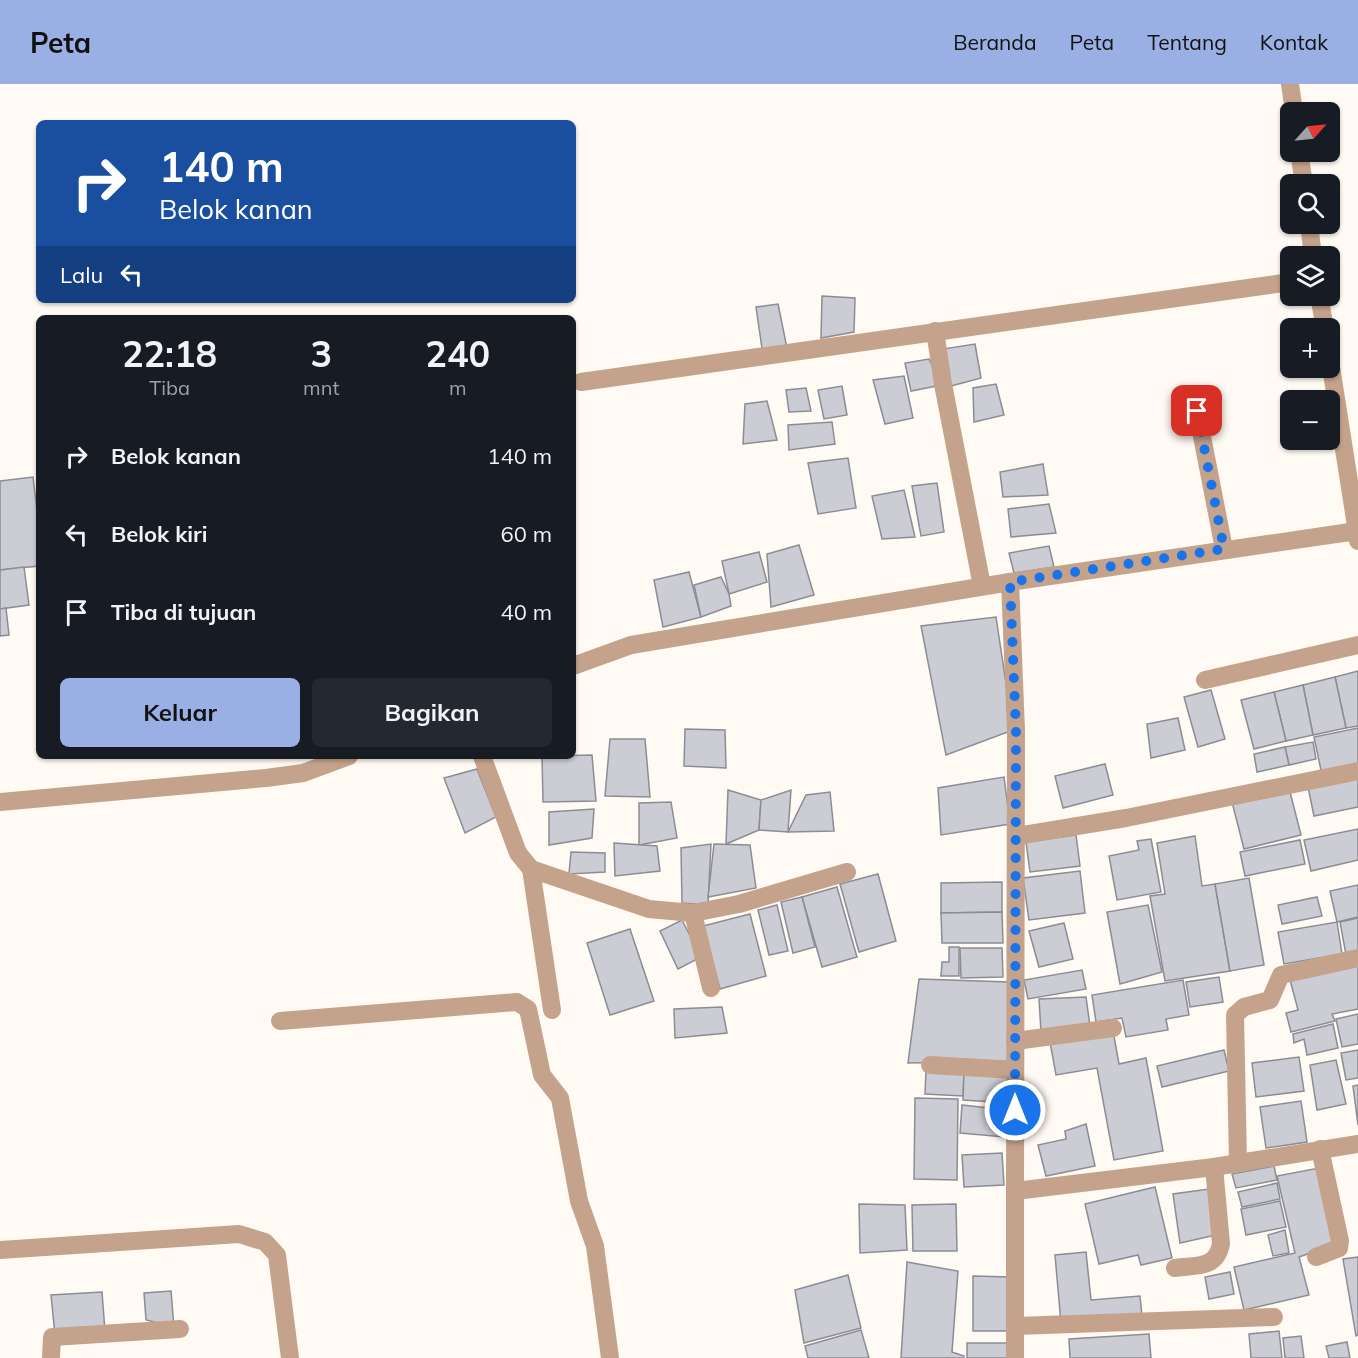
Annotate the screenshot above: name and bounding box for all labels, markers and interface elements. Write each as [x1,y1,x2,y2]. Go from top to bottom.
text: Peta [30,25,91,60]
text: Beranda [953,29,1037,55]
text: Peta [1070,29,1114,55]
text: Tentang [1147,29,1227,55]
text: Kontak [1260,29,1328,55]
north arrow [1280,102,1340,162]
map controls [1280,102,1340,450]
text: 140 m [159,140,284,193]
icon: right [60,144,138,222]
button: search [1280,174,1340,234]
text: Belok kanan [159,192,313,226]
button: layers [1280,246,1340,306]
icon: left [115,258,148,291]
text: Lalu [60,261,103,289]
button: + [1280,318,1340,378]
text: 22:18 [122,331,217,376]
text: 3 [310,331,332,376]
text: 240 [425,331,490,376]
text: Tiba [149,375,190,400]
text: mnt [303,375,339,400]
text: m [449,375,466,400]
pin [1171,385,1222,436]
button: − [1280,390,1340,450]
icon: arrive [1180,394,1213,427]
icon: right [60,440,93,473]
text: Belok kanan [111,442,241,470]
text: 140 m [487,442,552,470]
icon: left [60,518,93,551]
text: Belok kiri [111,520,207,548]
text: 60 m [501,520,552,548]
icon: arrive [60,596,93,629]
text: Tiba di tujuan [111,598,256,626]
text: 40 m [501,598,552,626]
button: Keluar [60,678,300,747]
button: Bagikan [312,678,552,747]
position arrow [983,1078,1047,1142]

